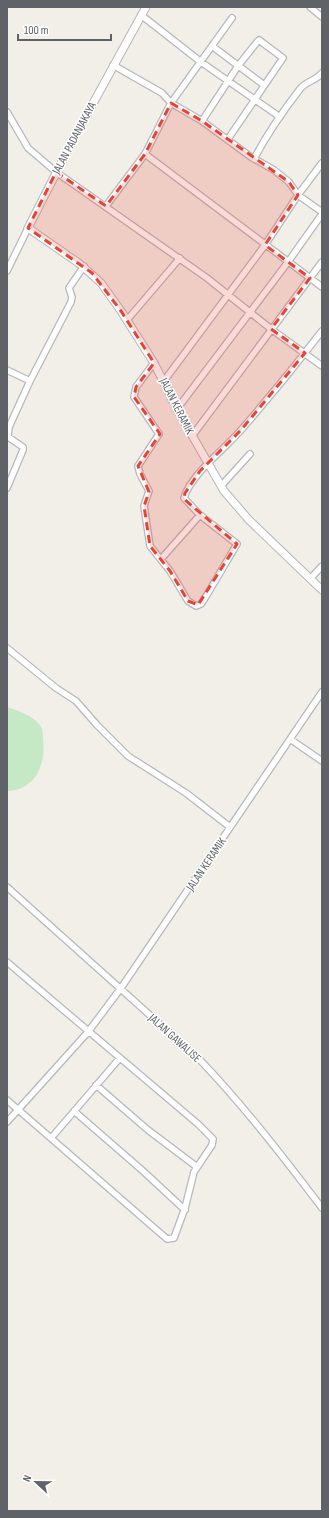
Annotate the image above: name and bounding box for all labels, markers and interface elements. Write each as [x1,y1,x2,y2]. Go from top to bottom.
scale bar [18,16,111,42]
text: 100 m [24,23,49,38]
street label: JALAN PADANJAKAYA [49,99,100,178]
street label: JALAN KERAMIK [156,375,197,437]
street label: JALAN KERAMIK [183,834,230,895]
street label: JALAN GAWALISE [144,1010,204,1066]
north arrow [16,1462,56,1502]
text: N [20,1473,34,1484]

